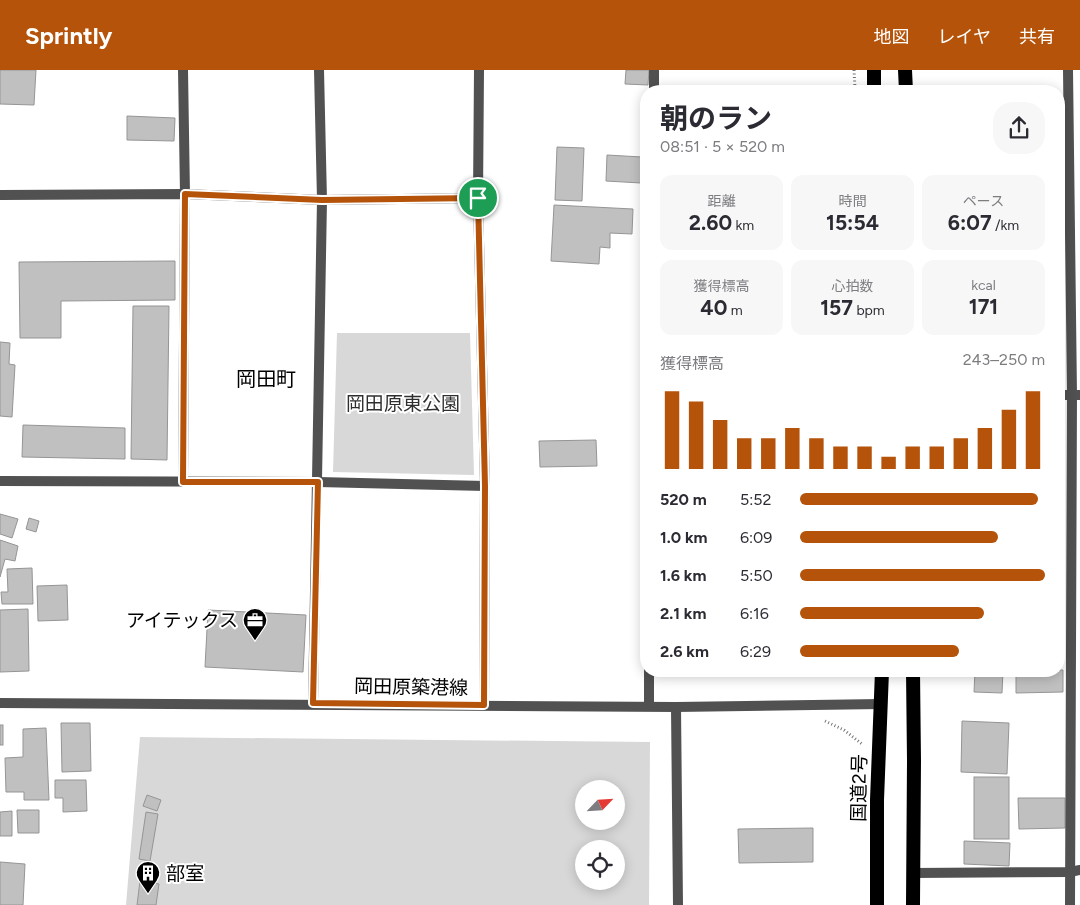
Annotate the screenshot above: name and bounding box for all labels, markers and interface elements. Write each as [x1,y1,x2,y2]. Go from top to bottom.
text: Sprintly [25,21,112,50]
text: 地図 [874,26,910,48]
text: レイヤ [938,26,991,48]
text: 共有 [1019,26,1055,48]
text: 朝のラン [660,101,772,135]
button: share [993,102,1045,154]
text: 08:51 · 5 × 520 m [660,137,785,156]
pin [457,177,499,219]
icon: arrive [464,184,492,212]
text: 距離 [708,193,736,210]
text: 時間 [839,193,867,210]
text: ペース [963,193,1004,210]
text: 2.60 [689,210,732,235]
text: 15:54 [826,210,879,235]
text: 6:07 [948,210,992,235]
text: km [732,217,754,234]
text: /km [992,217,1019,234]
text: kcal [971,277,996,294]
text: 獲得標高 [694,278,750,295]
text: 心拍数 [832,278,874,295]
text: 171 [969,294,998,319]
text: 40 [700,295,727,320]
text: 157 [820,295,853,320]
text: m [727,302,743,319]
text: bpm [853,302,885,319]
text: 243–250 m [963,350,1045,369]
text: 獲得標高 [660,354,724,373]
district label: 岡田町 [236,367,296,391]
park label: 岡田原東公園 [346,392,460,415]
text: 520 m [660,490,707,509]
text: 5:52 [740,490,771,509]
text: 1.0 km [660,528,707,547]
text: 6:09 [740,528,772,547]
text: 1.6 km [660,566,706,585]
text: 5:50 [740,566,773,585]
text: 2.1 km [660,604,706,623]
text: 6:16 [740,604,769,623]
office icon: アイテックス [242,607,268,641]
place label: アイテックス [126,609,238,632]
text: 2.6 km [660,642,709,661]
text: 6:29 [740,642,771,661]
street label: 岡田原築港線 [354,675,468,699]
street label: 国道2号 [847,754,871,822]
north arrow [575,780,625,830]
map controls [575,780,625,890]
button: locate [575,840,625,890]
building icon: 部室 [135,860,161,894]
place label: 部室 [166,862,204,885]

